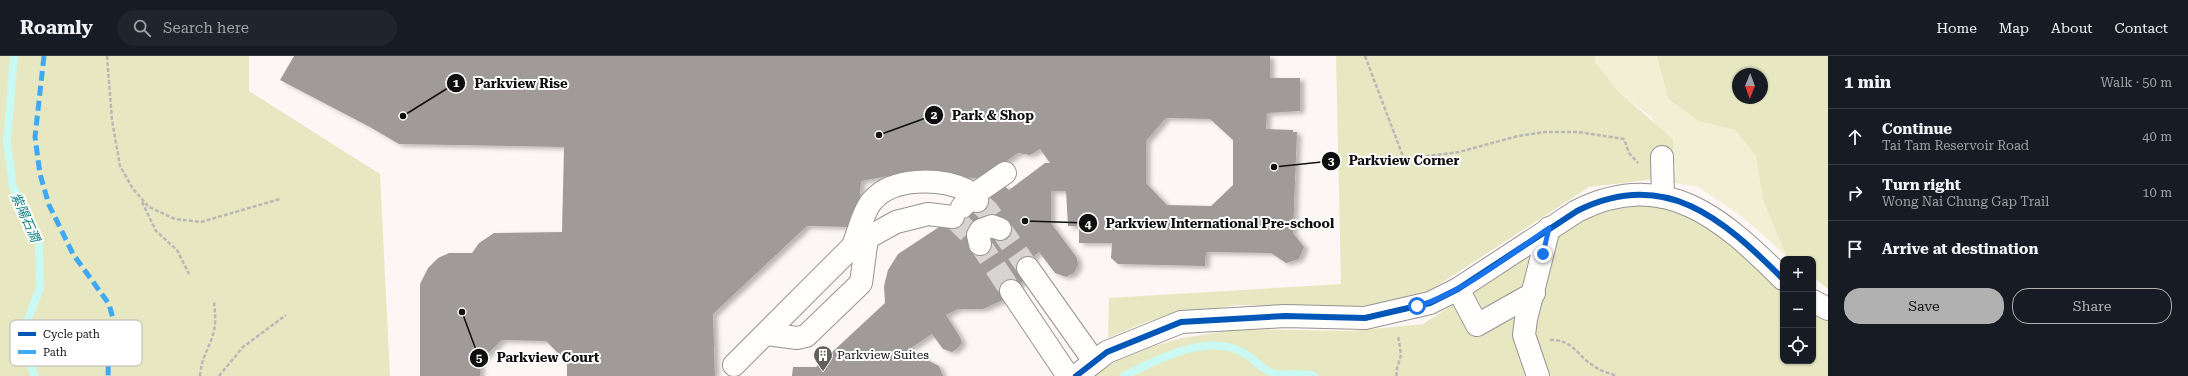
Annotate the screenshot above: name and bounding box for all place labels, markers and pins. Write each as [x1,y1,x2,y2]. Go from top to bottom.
callout: Parkview Rise [446,71,576,96]
callout: Park & Shop [924,102,1041,127]
callout: Parkview Corner [1321,148,1467,173]
callout: Parkview International Pre-school [1078,211,1342,236]
building icon: Parkview Suites [812,344,834,372]
callout: Parkview Court [469,345,607,370]
place label: Parkview Suites [837,348,929,362]

